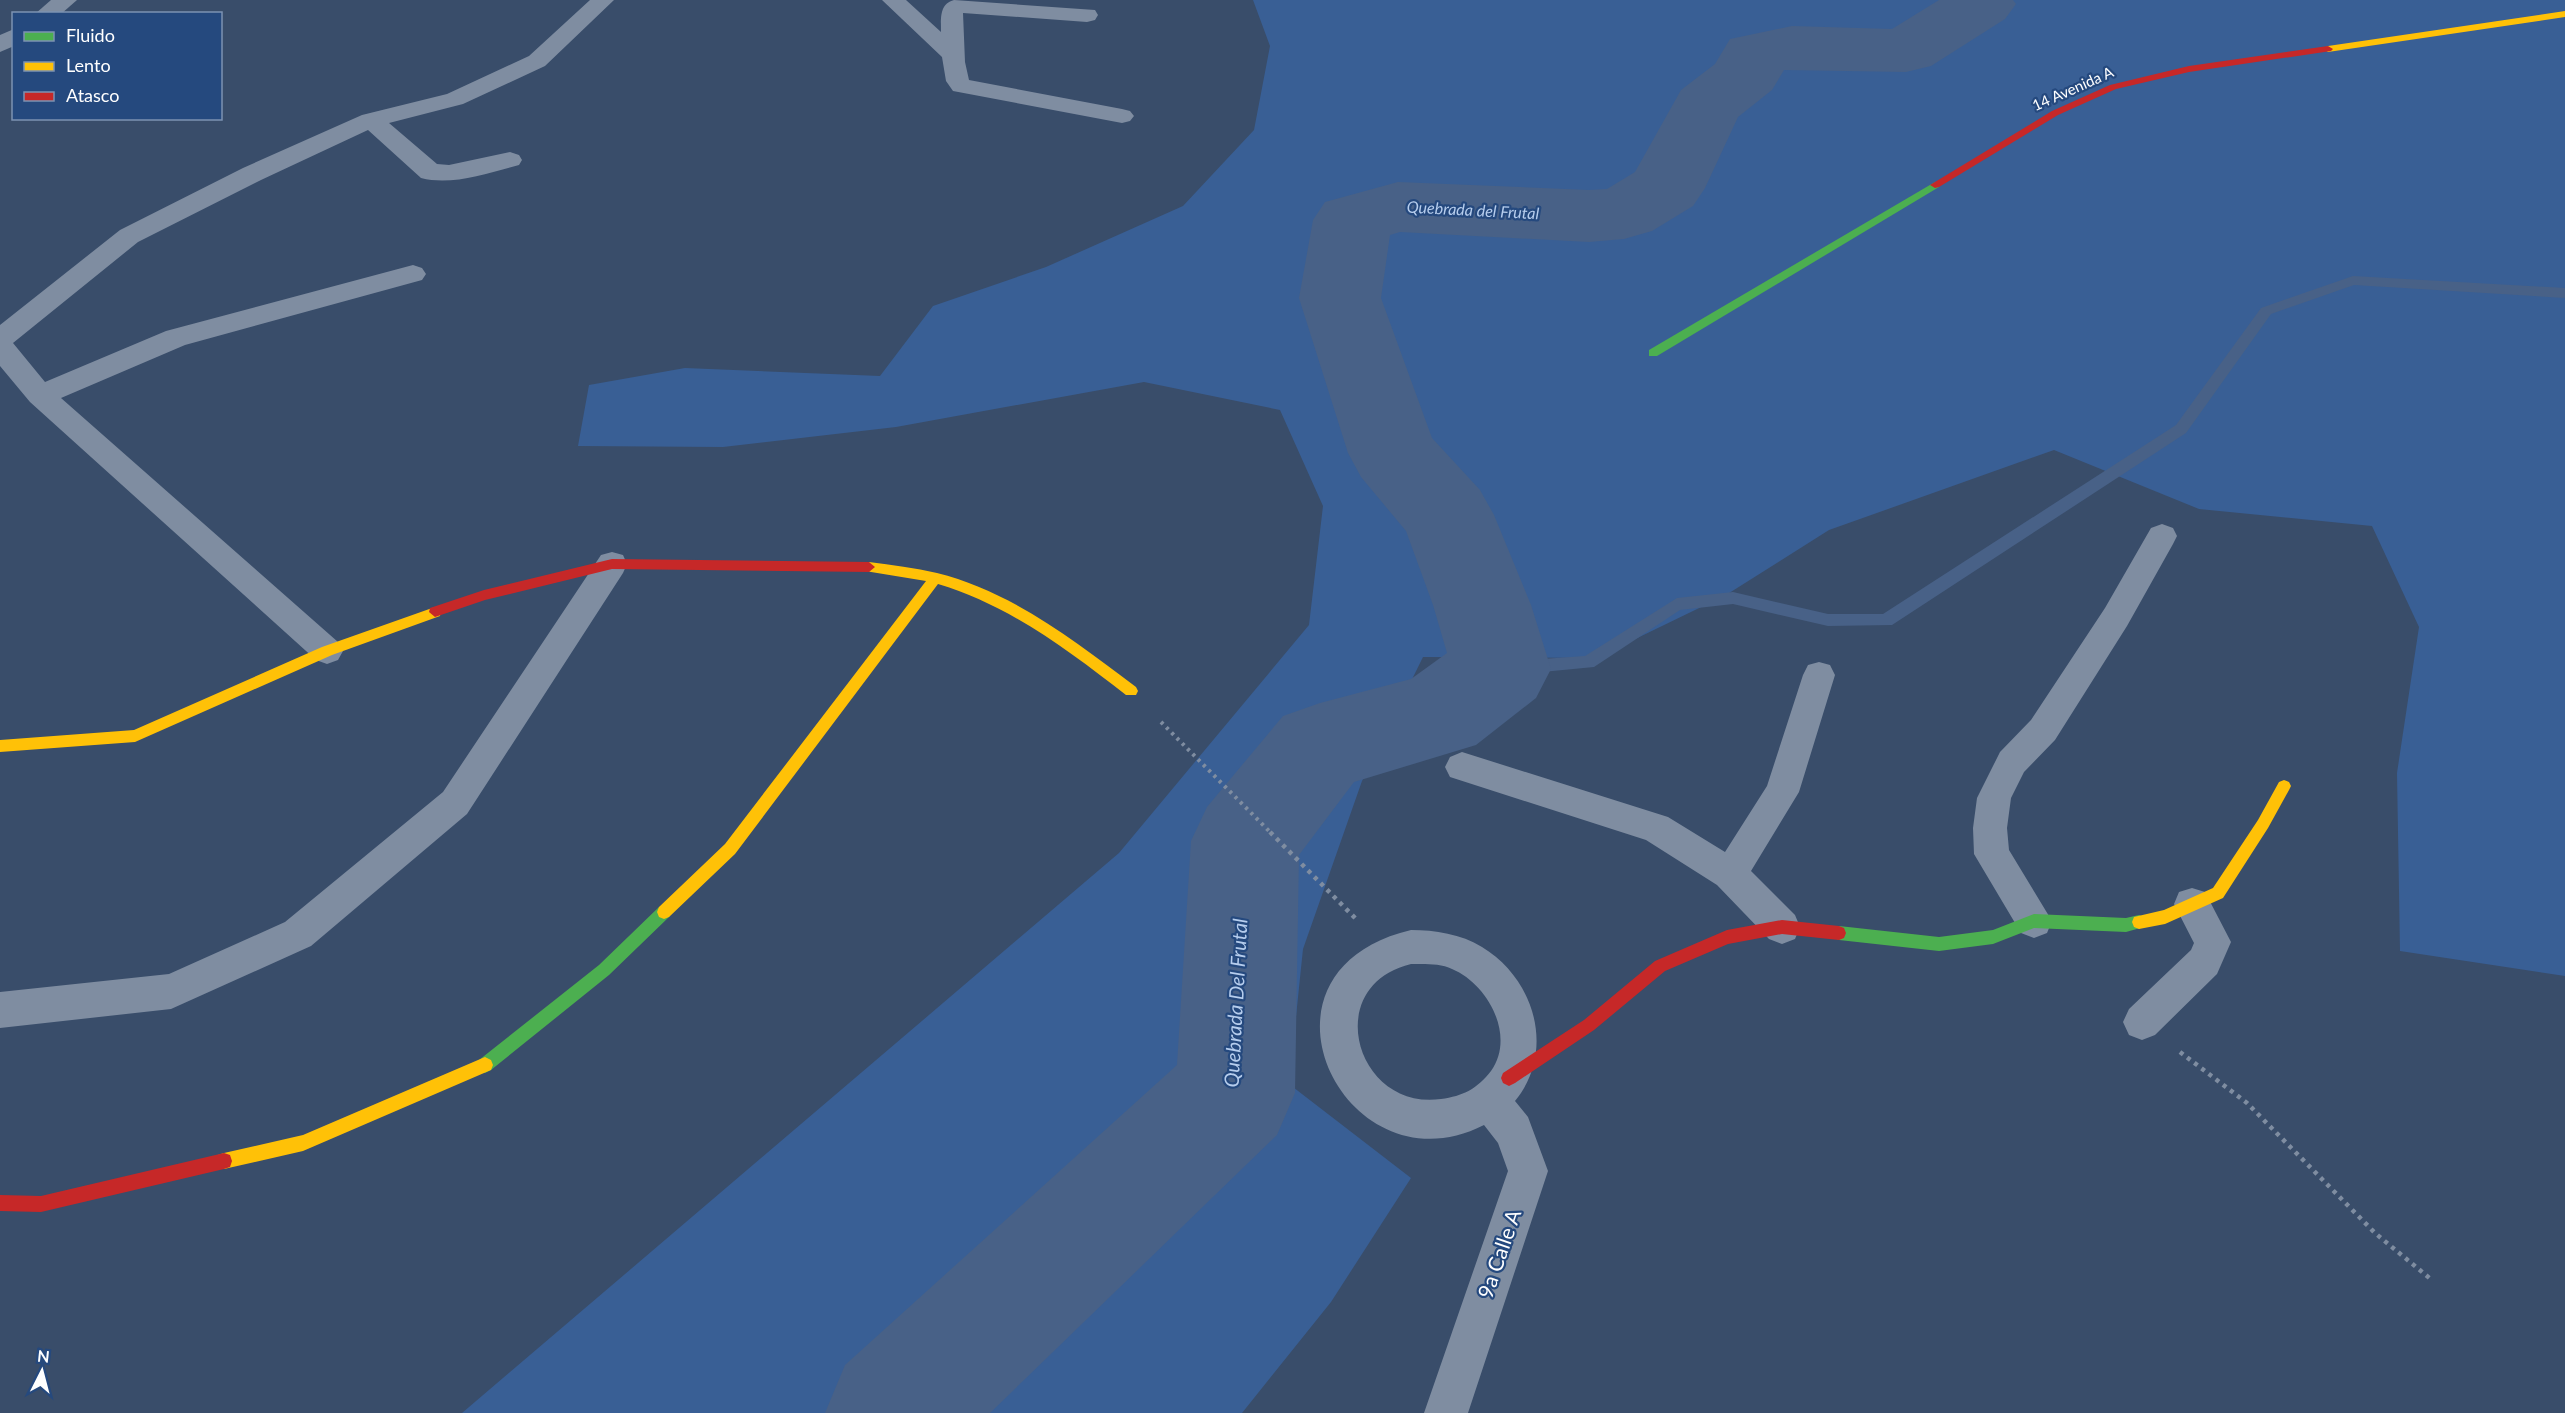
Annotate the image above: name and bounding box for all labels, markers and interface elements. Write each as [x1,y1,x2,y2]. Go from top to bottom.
legend [12,12,222,120]
text: Fluido [66,24,115,46]
text: Lento [66,54,111,76]
street label: 14 Avenida A [2029,62,2117,114]
text: Atasco [66,84,119,106]
water label: Quebrada del Frutal [1406,197,1540,222]
water label: Quebrada Del Frutal [1219,917,1251,1088]
street label: 9a Calle A [1472,1205,1526,1301]
north arrow [12,1341,72,1401]
text: N [36,1345,51,1366]

